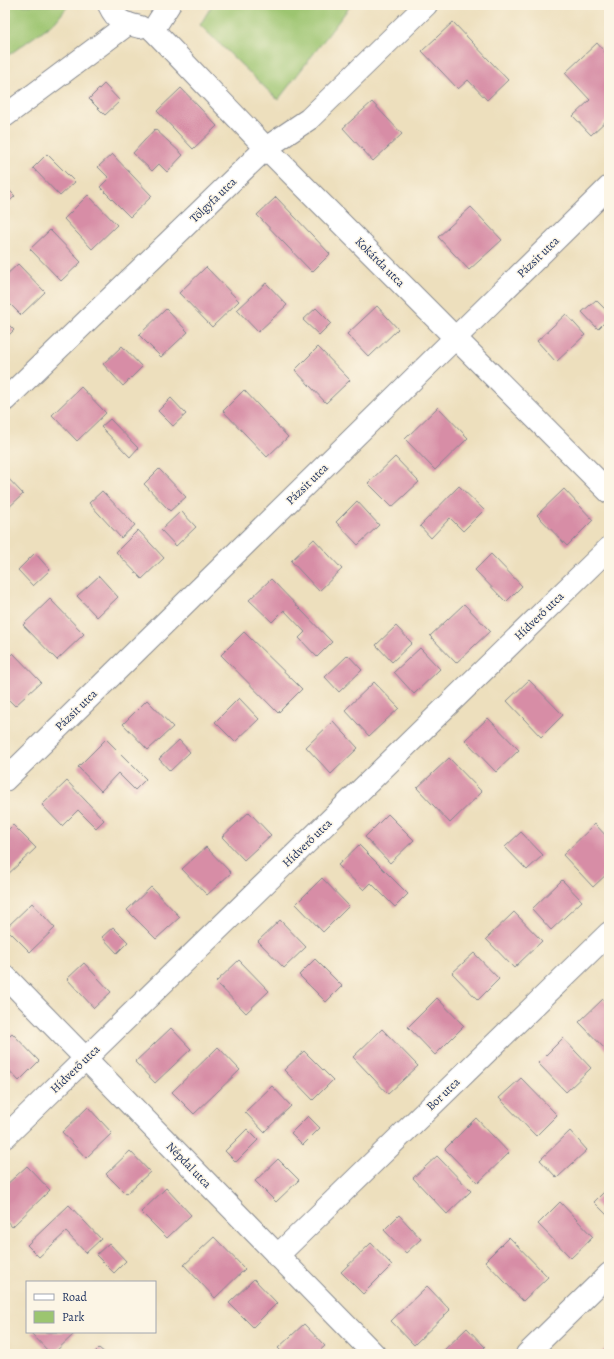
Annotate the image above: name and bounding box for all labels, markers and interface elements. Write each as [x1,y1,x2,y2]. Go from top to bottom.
street label: Tölgyfa utca [186,173,240,226]
street label: Pázsit utca [513,233,563,281]
street label: Kokárda utca [352,234,409,291]
street label: Pázsit utca [282,460,332,508]
street label: Hídverő utca [511,588,568,644]
street label: Pázsit utca [51,686,101,734]
street label: Hídverő utca [279,815,336,871]
street label: Hídverő utca [47,1041,104,1097]
street label: Bor utca [423,1074,464,1114]
street label: Népdal utca [163,1138,215,1192]
legend [26,1281,156,1333]
text: Road [62,1289,88,1305]
text: Park [62,1309,85,1325]

